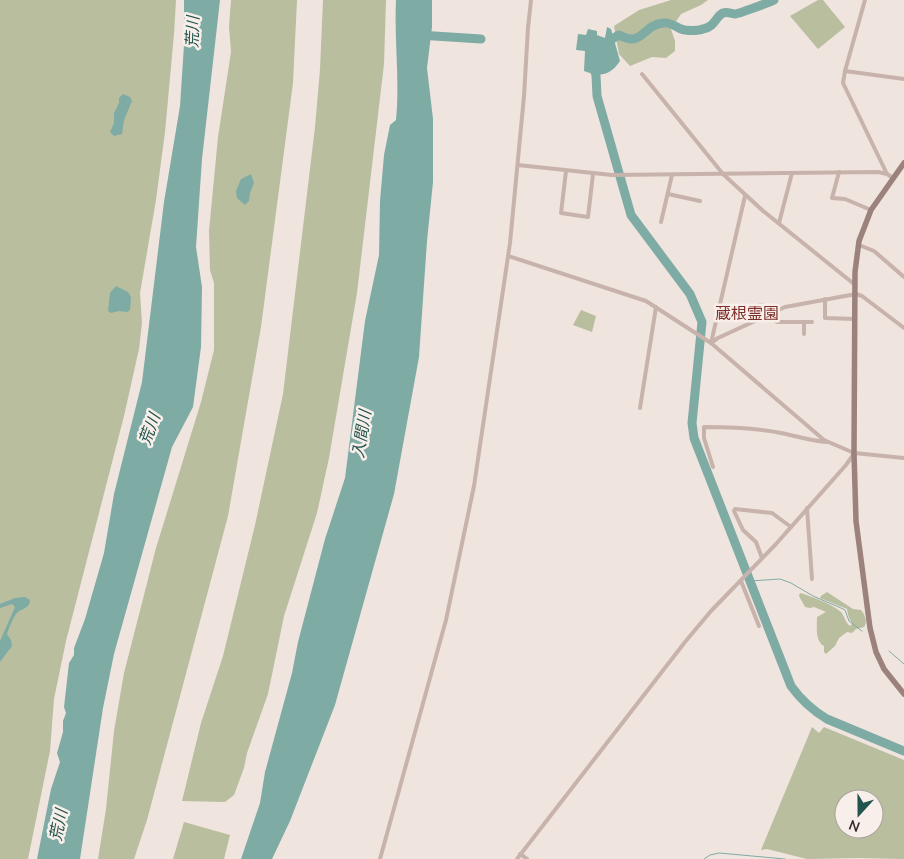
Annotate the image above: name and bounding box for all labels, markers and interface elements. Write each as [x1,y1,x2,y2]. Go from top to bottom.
water label: 荒川 [181,14,205,48]
district label: 蔵根霊園 [715,303,779,325]
water label: 入間川 [347,407,377,460]
water label: 荒川 [134,409,166,448]
north arrow [834,789,884,839]
water label: 荒川 [45,805,73,843]
text: N [846,815,863,836]

